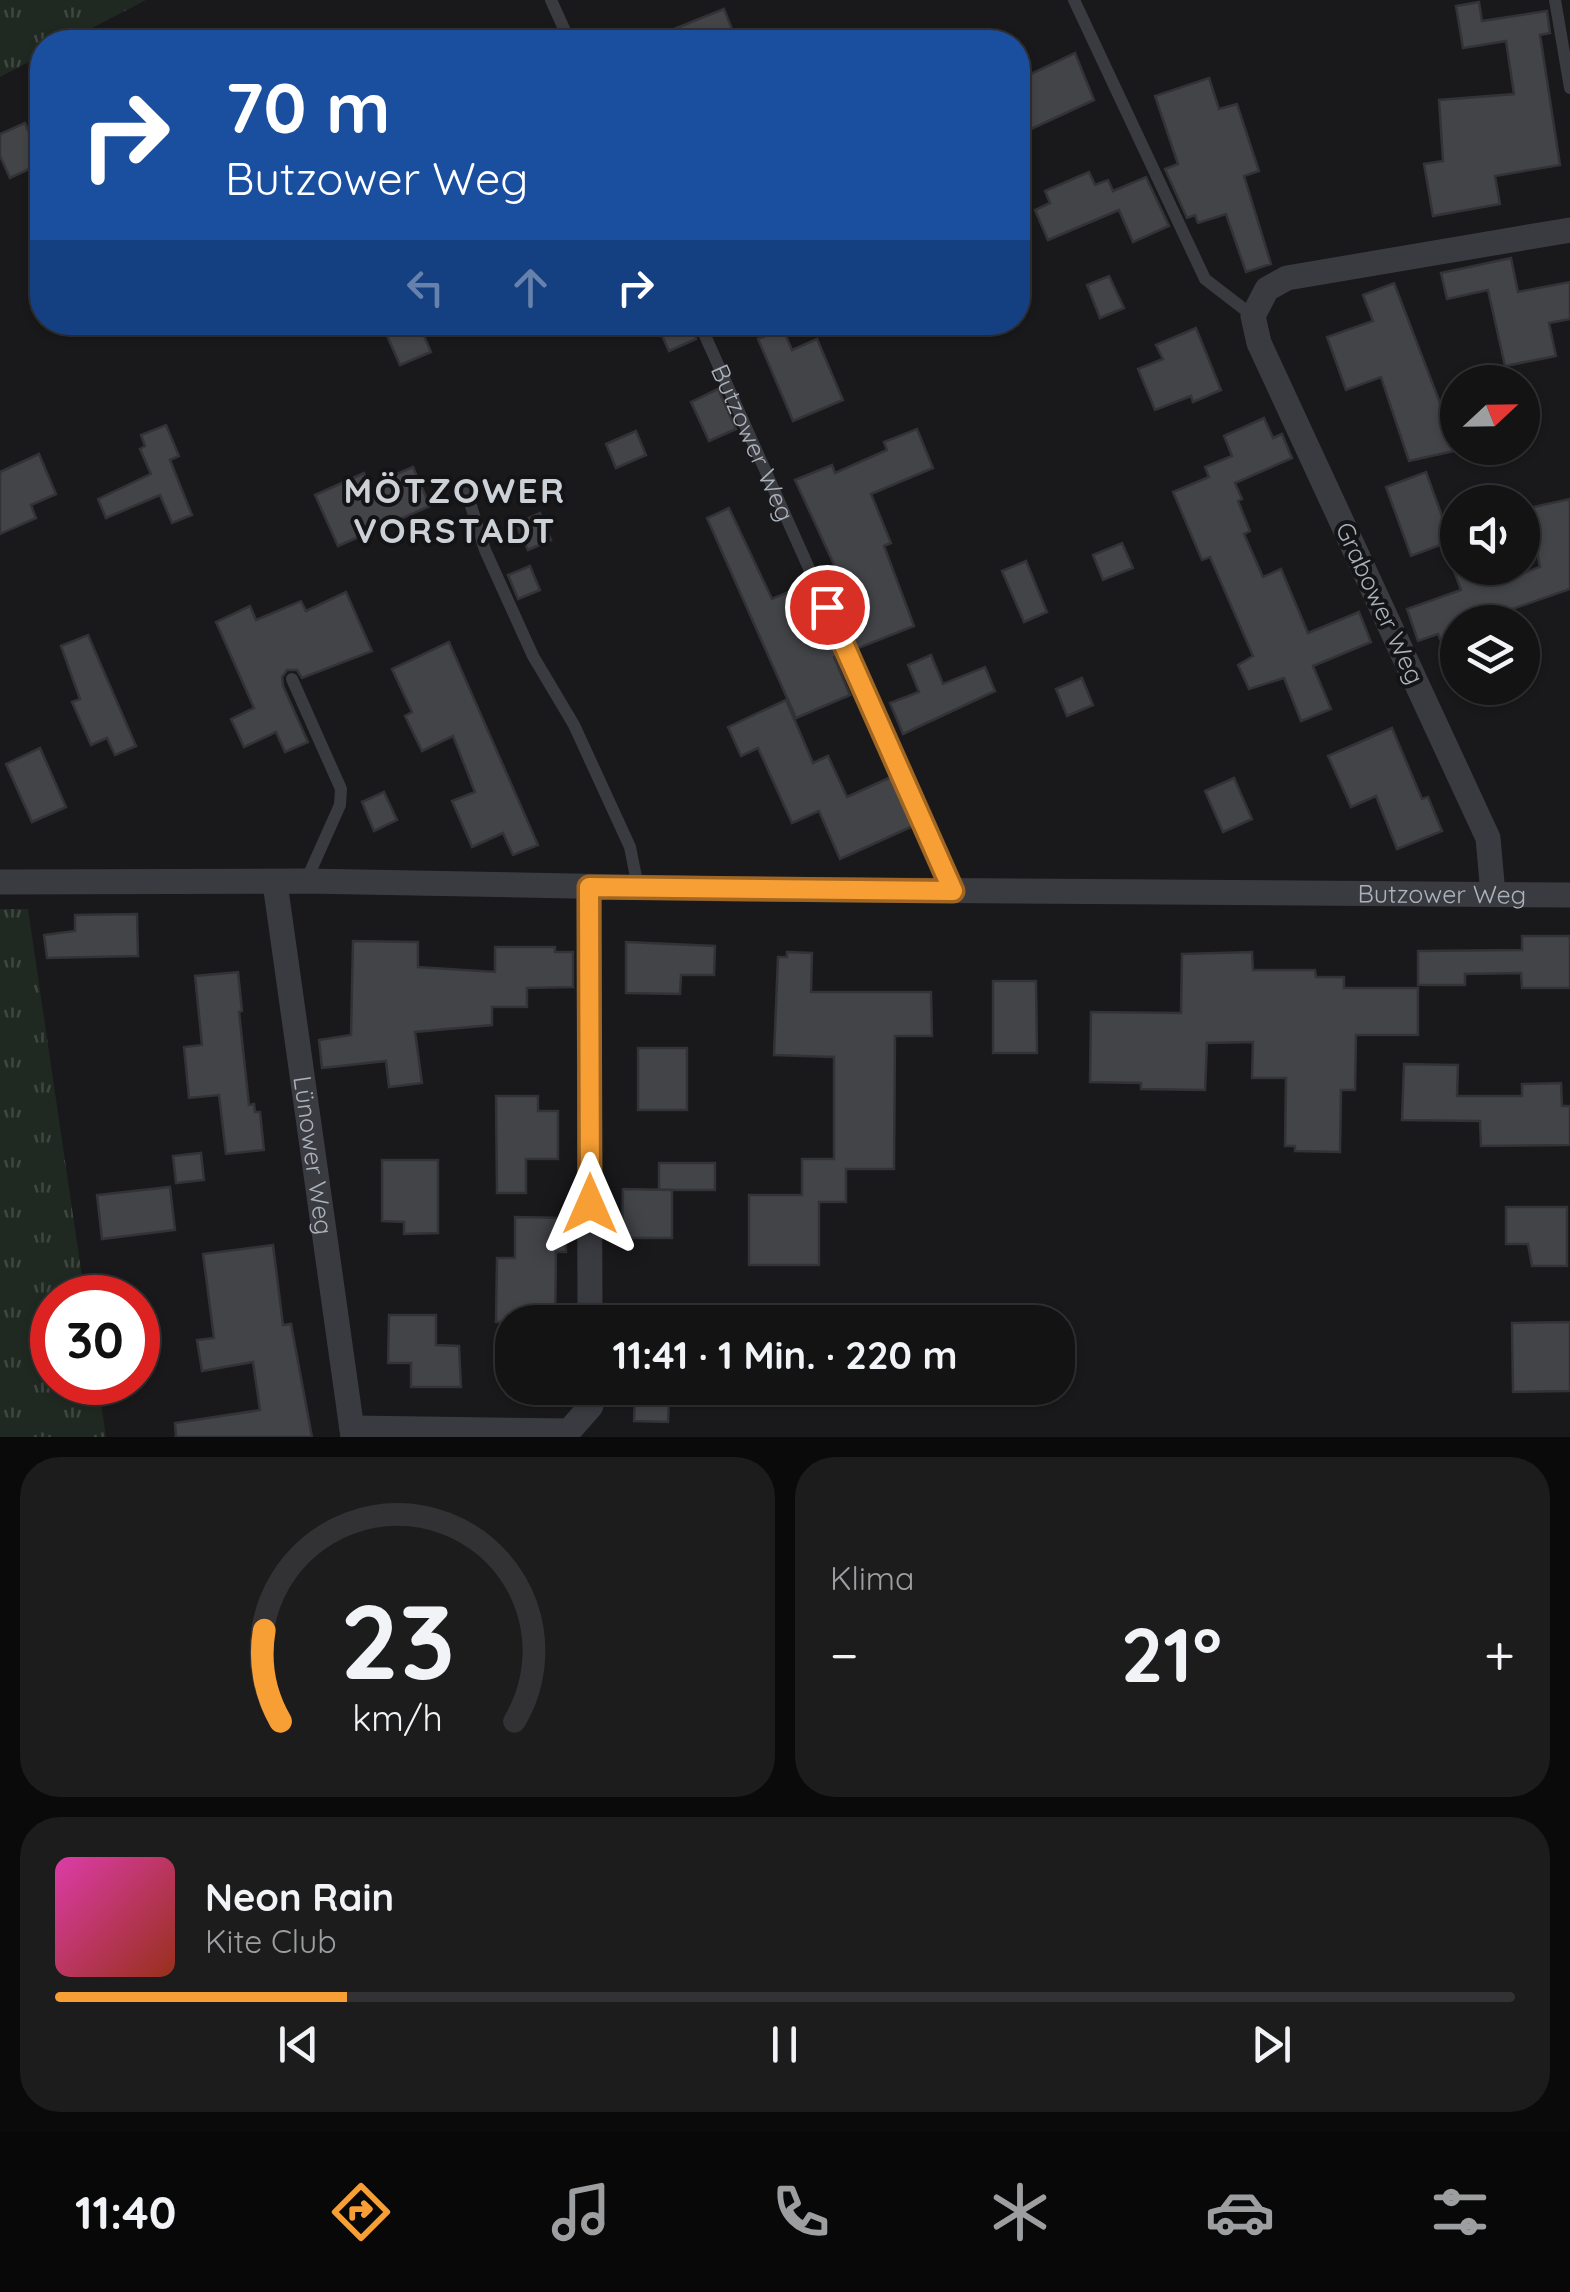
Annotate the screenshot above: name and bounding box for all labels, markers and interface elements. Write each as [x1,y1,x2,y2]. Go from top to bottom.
text: 70 m [225,63,391,151]
icon: right [60,70,190,200]
text: Butzower Weg [225,150,528,206]
icon: left [398,260,453,315]
icon: ahead [503,260,558,315]
icon: right [608,260,663,315]
street label: Butzower Weg [705,359,802,526]
north arrow [1440,365,1540,465]
map controls [1440,365,1540,705]
district label: MÖTZOWER VORSTADT [343,468,567,552]
button: sound [1440,485,1540,585]
street label: Grabower Weg [1329,517,1431,689]
pin [785,565,870,650]
icon: arrive [800,580,855,635]
button: layers [1440,605,1540,705]
street label: Butzower Weg [1357,877,1526,910]
street label: Lünower Weg [287,1074,340,1237]
position arrow [538,1152,642,1256]
speed limit sign: 30 [30,1275,160,1405]
text: 11:41 · 1 Min. · 220 m [612,1331,958,1379]
text: Klima [830,1558,914,1598]
text: 23 [340,1575,455,1705]
text: 21° [1121,1607,1222,1701]
text: − [830,1620,859,1689]
text: + [1484,1620,1515,1689]
text: km/h [352,1695,443,1740]
text: Neon Rain [205,1873,394,1921]
text: Kite Club [205,1921,337,1961]
icon: previous [271,2017,326,2072]
icon: pause [757,2017,812,2072]
icon: next [1244,2017,1299,2072]
icon: directions [326,2177,396,2247]
icon: music [546,2177,616,2247]
icon: phone [766,2177,836,2247]
icon: climate [985,2177,1055,2247]
icon: car [1205,2177,1275,2247]
icon: filters [1425,2177,1495,2247]
text: 11:40 [75,2184,176,2240]

